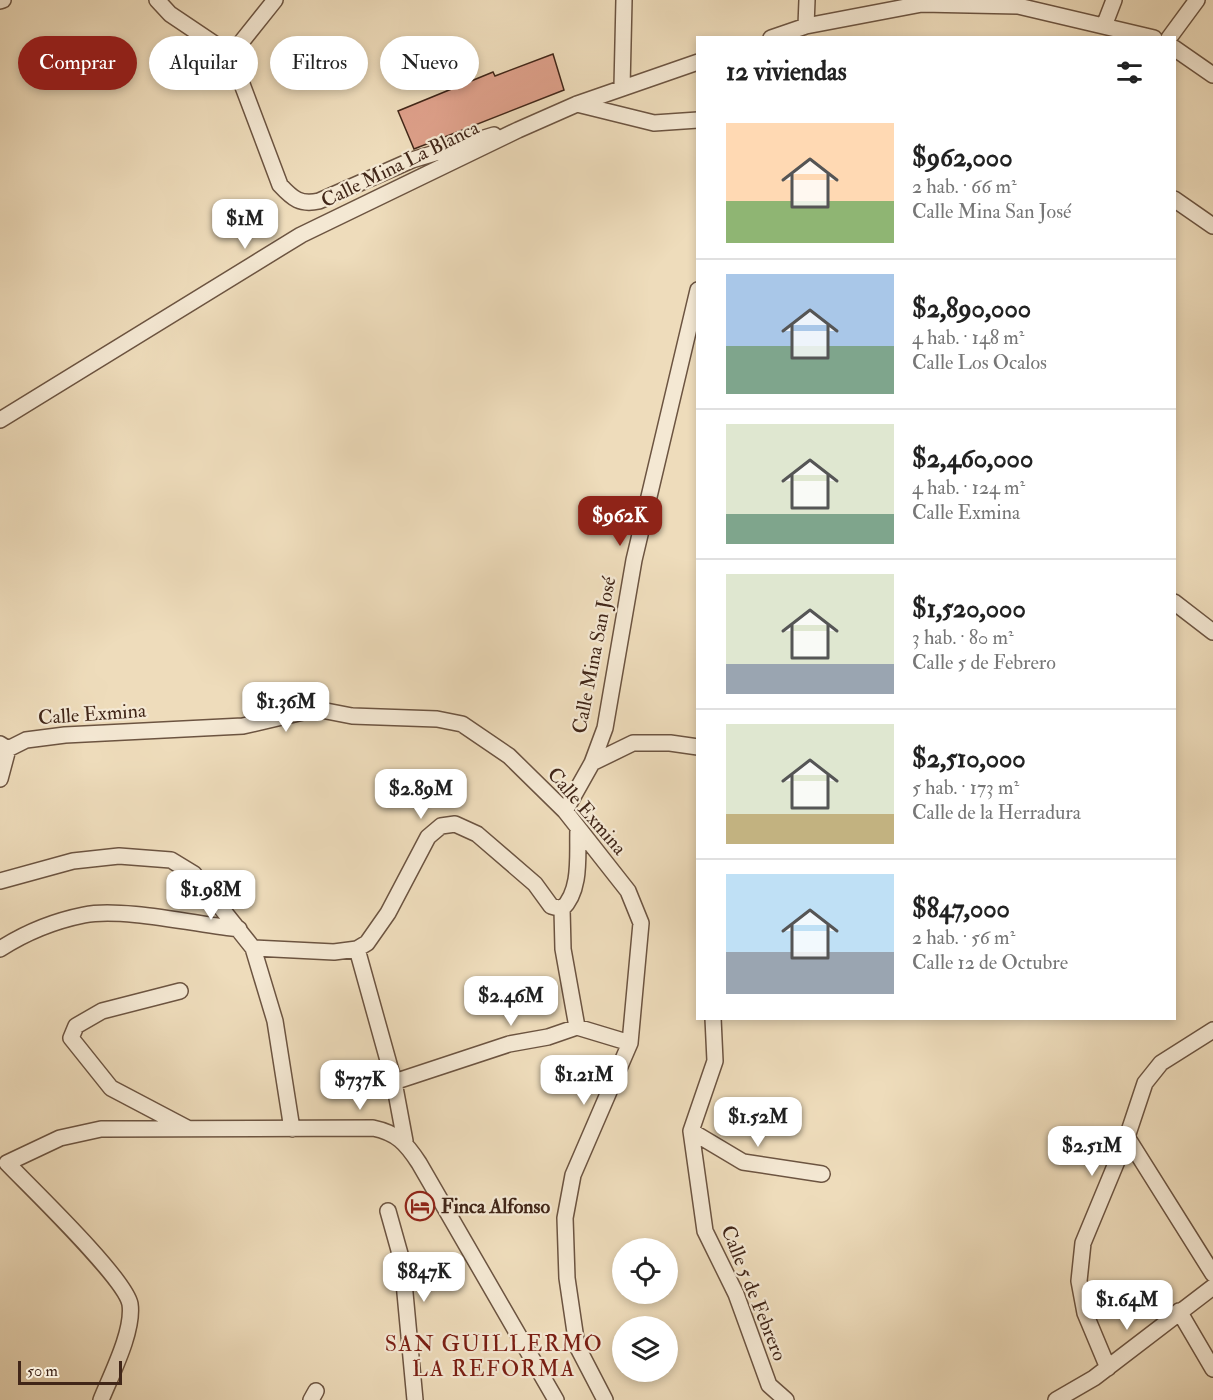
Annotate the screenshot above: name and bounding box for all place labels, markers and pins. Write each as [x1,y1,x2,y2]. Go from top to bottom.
pin: $1M [216,199,274,250]
pin: $962K [578,496,662,547]
pin: $1.36M [237,682,335,733]
pin: $2.89M [372,769,470,820]
pin: $1.98M [162,870,260,921]
pin: $2.46M [462,976,560,1027]
pin: $1.21M [535,1055,633,1106]
pin: $737K [318,1060,402,1111]
pin: $1.52M [709,1097,807,1148]
pin: $2.51M [1043,1126,1141,1177]
hotel icon: Finca Alfonso [404,1190,436,1222]
place label: Finca Alfonso [441,1194,550,1219]
pin: $847K [382,1252,466,1303]
pin: $1.64M [1078,1280,1176,1331]

